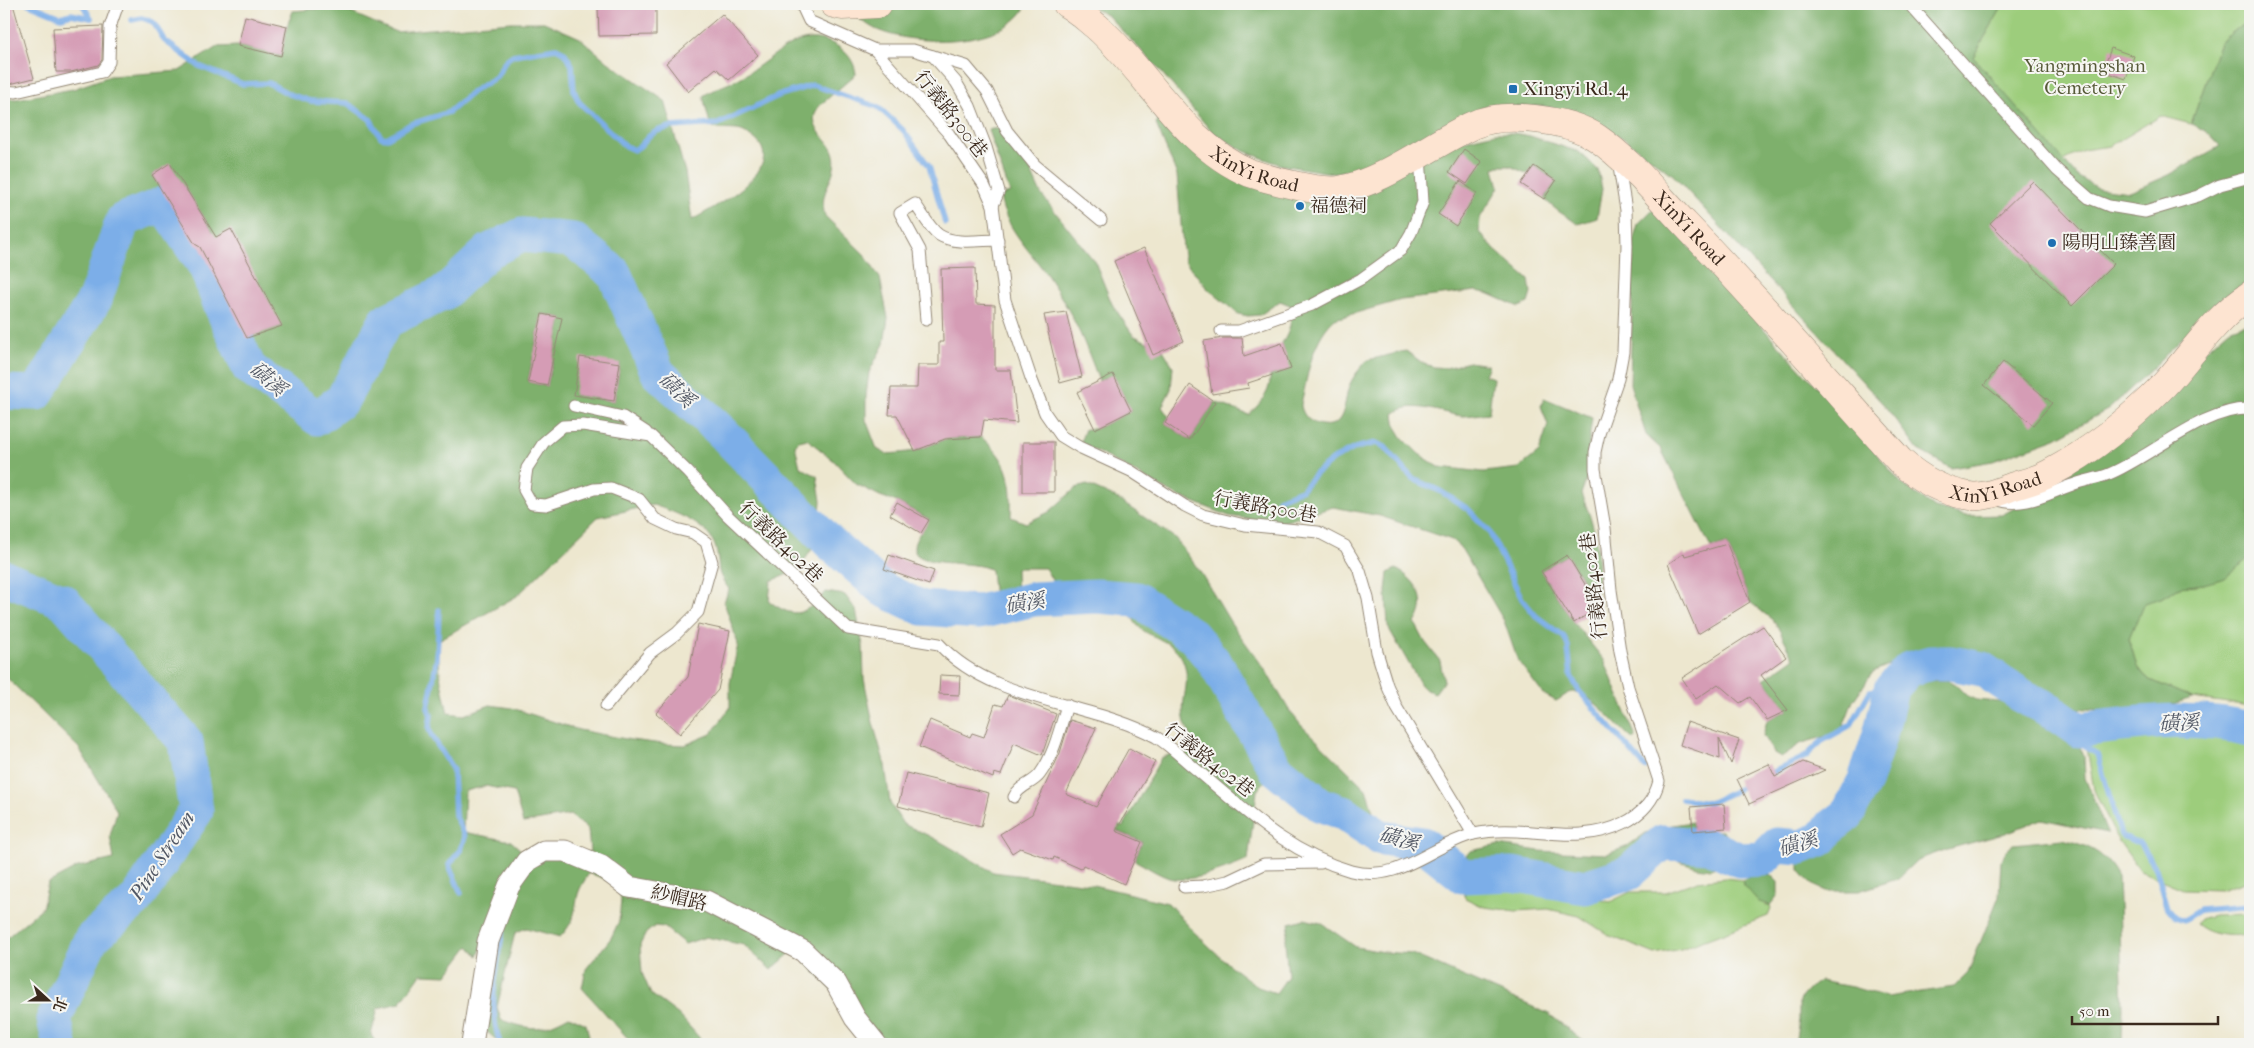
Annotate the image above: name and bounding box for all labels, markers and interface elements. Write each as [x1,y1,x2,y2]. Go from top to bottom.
park label: Yangmingshan Cemetery [2023,55,2146,99]
street label: 行義路300巷 [910,66,992,162]
place label: Xingyi Rd. 4 [1523,78,1629,100]
marker: Xingyi Rd. 4 [1507,83,1519,95]
street label: XinYi Road [1205,141,1301,197]
street label: XinYi Road [1649,186,1730,271]
place label: 福德祠 [1310,195,1367,217]
marker: 福德祠 [1294,200,1306,212]
place label: 陽明山臻善園 [2062,232,2176,254]
marker: 陽明山臻善園 [2046,237,2058,249]
water label: 磺溪 [245,357,292,402]
water label: 磺溪 [655,368,701,414]
street label: XinYi Road [1947,467,2045,508]
street label: 行義路300巷 [1212,487,1318,527]
street label: 行義路402巷 [735,497,827,587]
street label: 行義路402巷 [1577,531,1611,641]
water label: 磺溪 [1003,588,1049,617]
water label: 磺溪 [2159,711,2201,735]
street label: 行義路402巷 [1160,718,1258,802]
water label: Pine Stream [124,807,199,906]
water label: 磺溪 [1377,822,1423,856]
water label: 磺溪 [1776,827,1822,861]
street label: 紗帽路 [649,881,709,915]
north arrow [22,976,72,1026]
scale bar [2072,993,2218,1025]
text: 北 [49,995,70,1014]
text: 50 m [2079,1002,2110,1020]

